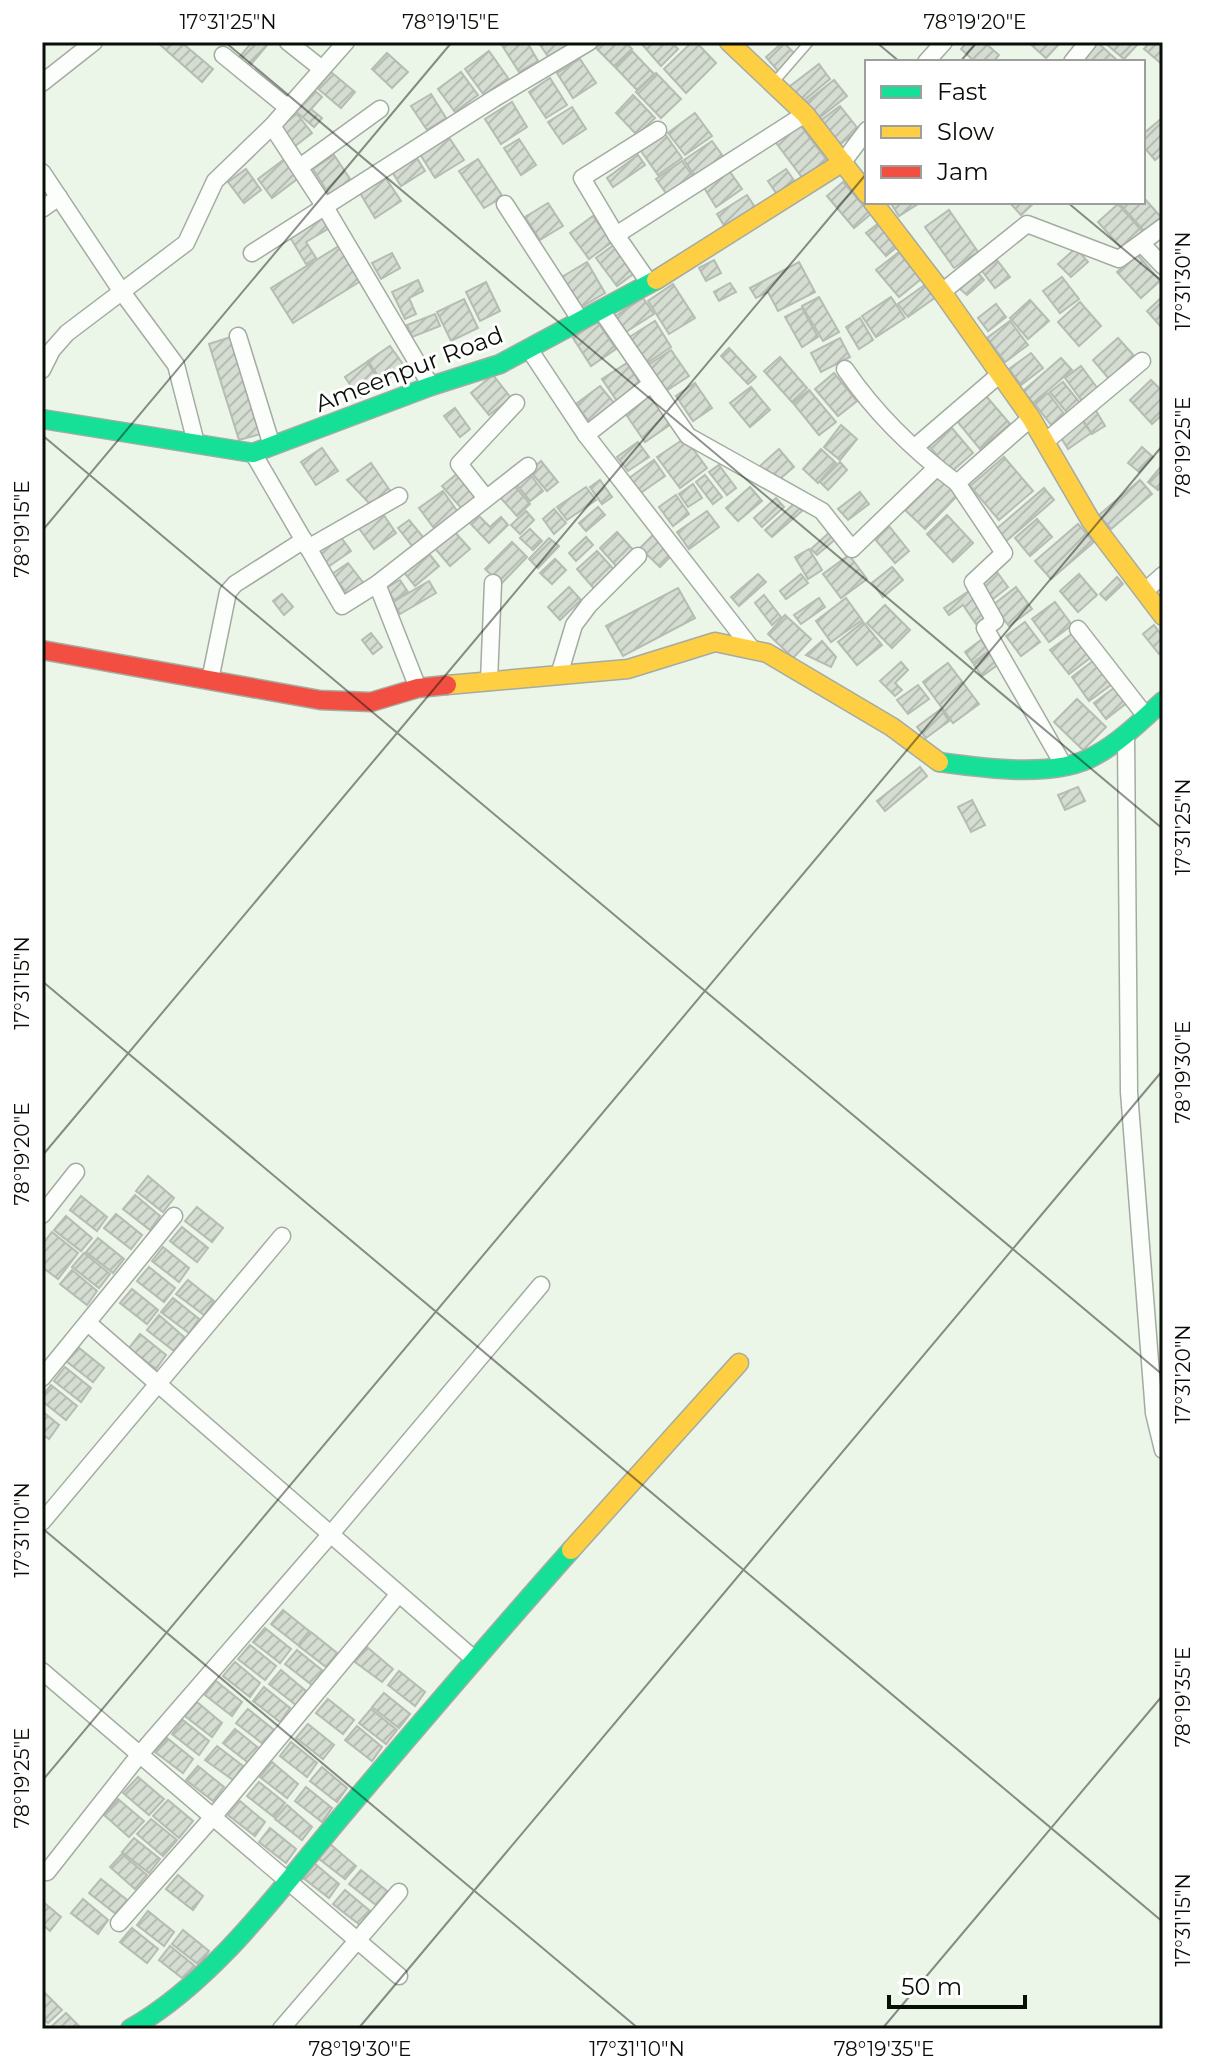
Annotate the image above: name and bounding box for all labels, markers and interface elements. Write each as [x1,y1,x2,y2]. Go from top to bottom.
text: 17°31'25"N [179,10,277,34]
text: 78°19'15"E [402,10,500,34]
text: 78°19'20"E [923,10,1027,34]
legend [865,60,1145,204]
text: Fast [937,77,988,106]
text: Slow [937,117,994,146]
text: Jam [936,157,989,186]
text: 17°31'30"N [1171,231,1195,331]
street label: Ameenpur Road [311,320,507,418]
text: 78°19'25"E [1171,396,1195,498]
text: 78°19'15"E [10,480,34,578]
text: 17°31'25"N [1171,778,1195,876]
text: 17°31'15"N [10,936,34,1030]
text: 78°19'30"E [1171,1021,1195,1123]
text: 78°19'20"E [10,1102,34,1206]
text: 17°31'20"N [1171,1324,1195,1424]
text: 17°31'10"N [10,1482,34,1578]
text: 78°19'35"E [1171,1647,1195,1747]
text: 78°19'25"E [10,1727,34,1829]
text: 17°31'15"N [1171,1873,1195,1967]
scale bar [889,1959,1025,2009]
text: 50 m [901,1972,962,2001]
text: 78°19'30"E [309,2037,411,2061]
text: 17°31'10"N [589,2037,685,2061]
text: 78°19'35"E [834,2037,934,2061]

